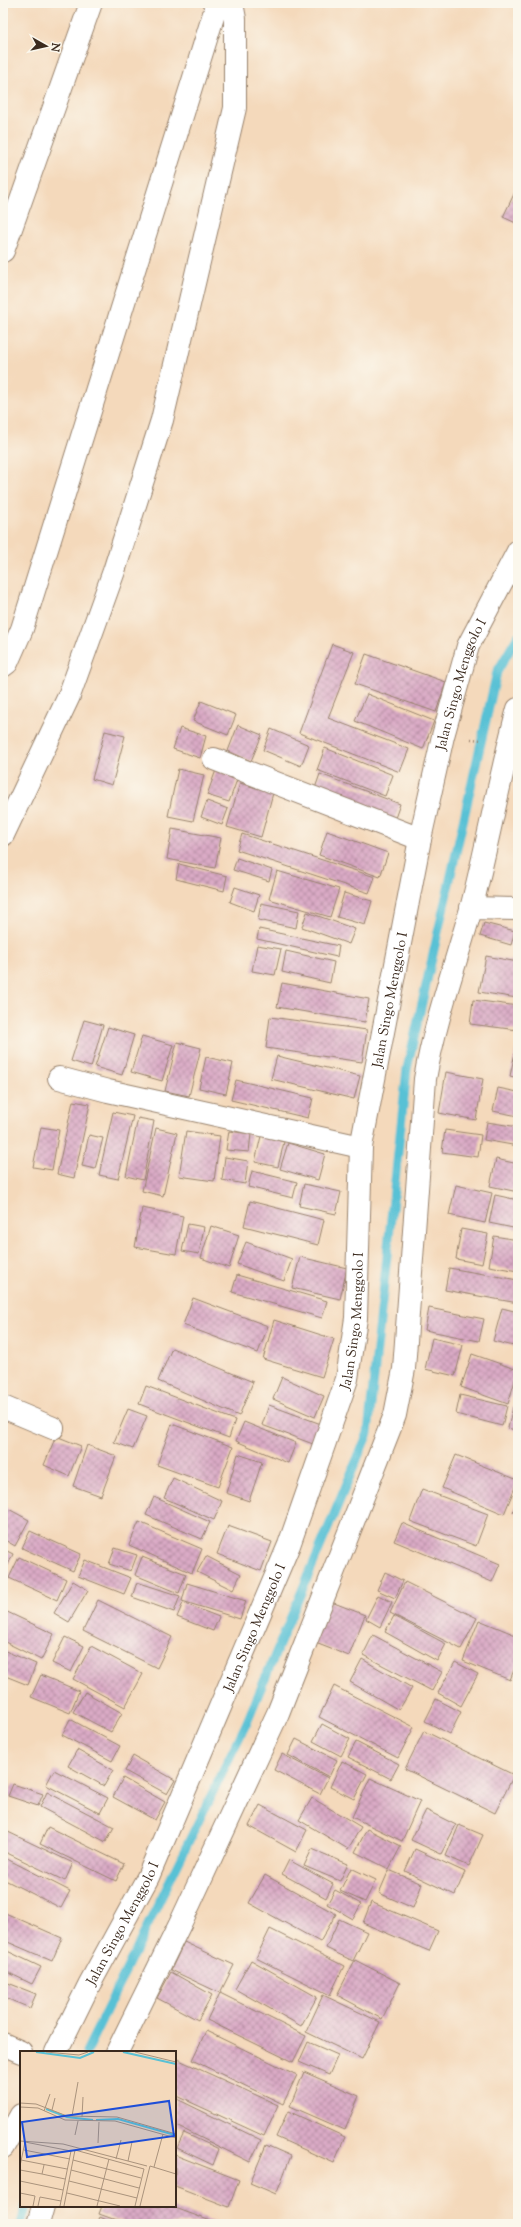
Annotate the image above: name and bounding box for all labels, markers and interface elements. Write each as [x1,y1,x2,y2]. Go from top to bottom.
north arrow [26,26,66,66]
text: N [46,41,64,53]
street label: Jalan Singo Menggolo I [432,615,493,753]
street label: Jalan Singo Menggolo I [368,930,414,1070]
street label: Jalan Singo Menggolo I [336,1252,370,1393]
street label: Jalan Singo Menggolo I [219,1561,292,1696]
street label: Jalan Singo Menggolo I [82,1859,165,1990]
inset map [20,2051,176,2207]

